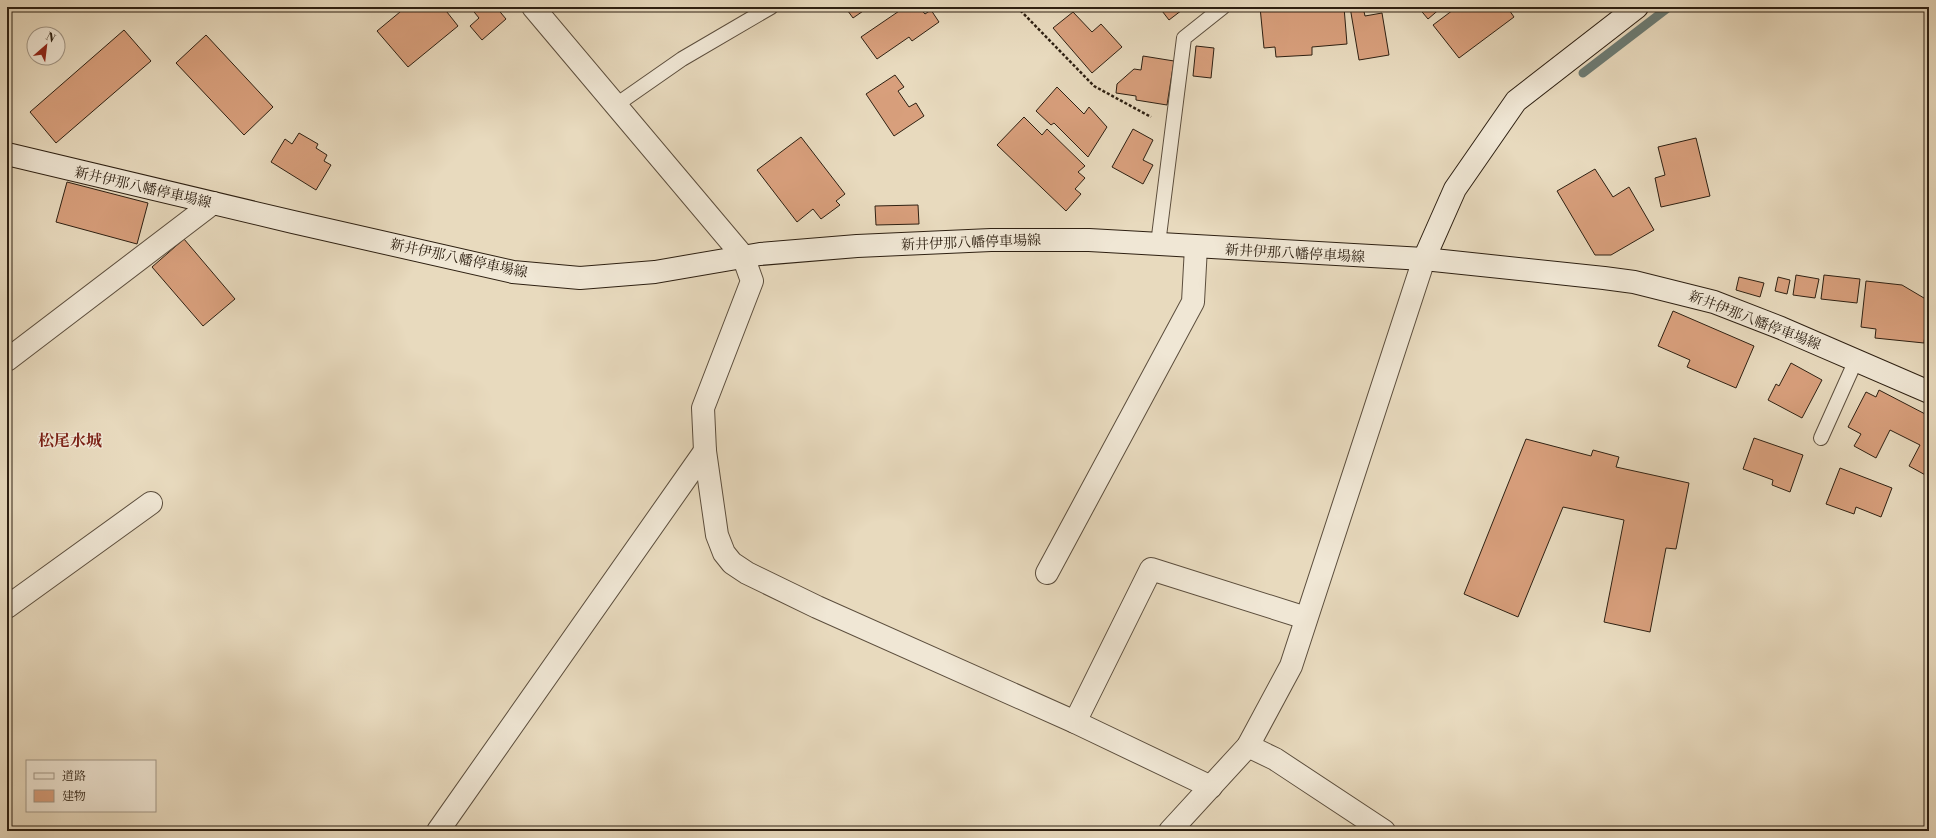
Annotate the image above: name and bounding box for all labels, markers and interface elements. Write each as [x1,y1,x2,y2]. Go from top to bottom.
north arrow [26,26,66,66]
text: N [43,30,58,46]
street label: 新井伊那八幡停車場線 [73,163,213,212]
street label: 新井伊那八幡停車場線 [901,232,1041,254]
street label: 新井伊那八幡停車場線 [388,236,529,282]
street label: 新井伊那八幡停車場線 [1225,241,1365,267]
street label: 新井伊那八幡停車場線 [1686,287,1823,354]
district label: 松尾水城 [38,431,102,451]
legend [26,760,156,812]
text: 道路 [62,769,86,784]
text: 建物 [62,789,86,804]

